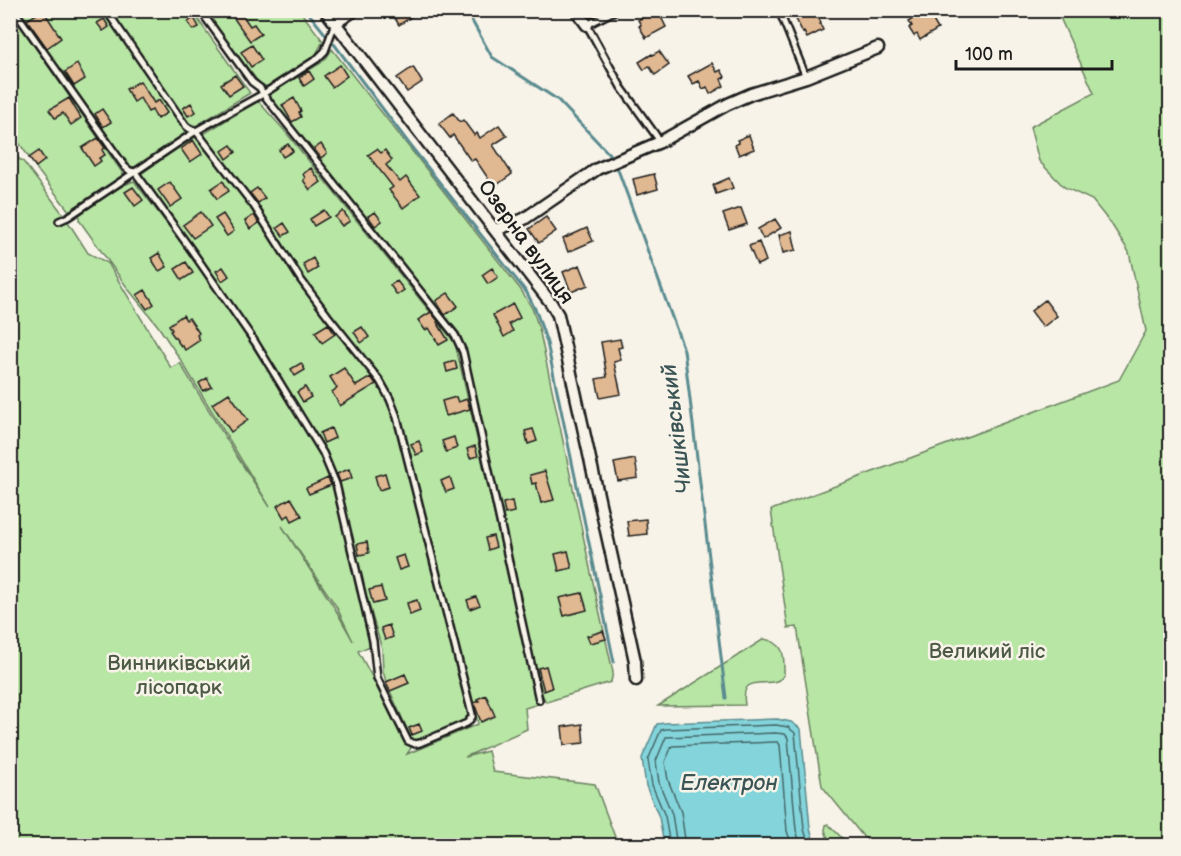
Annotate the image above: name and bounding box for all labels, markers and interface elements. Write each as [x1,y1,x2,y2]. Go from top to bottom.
scale bar [956,33,1112,71]
text: 100 m [965,44,1013,65]
street label: Озерна вулиця [473,175,579,309]
water label: Чишківський [656,362,698,496]
park label: Великий ліс [929,639,1045,664]
park label: Винниківський лісопарк [107,651,251,700]
water label: Електрон [680,770,778,797]

